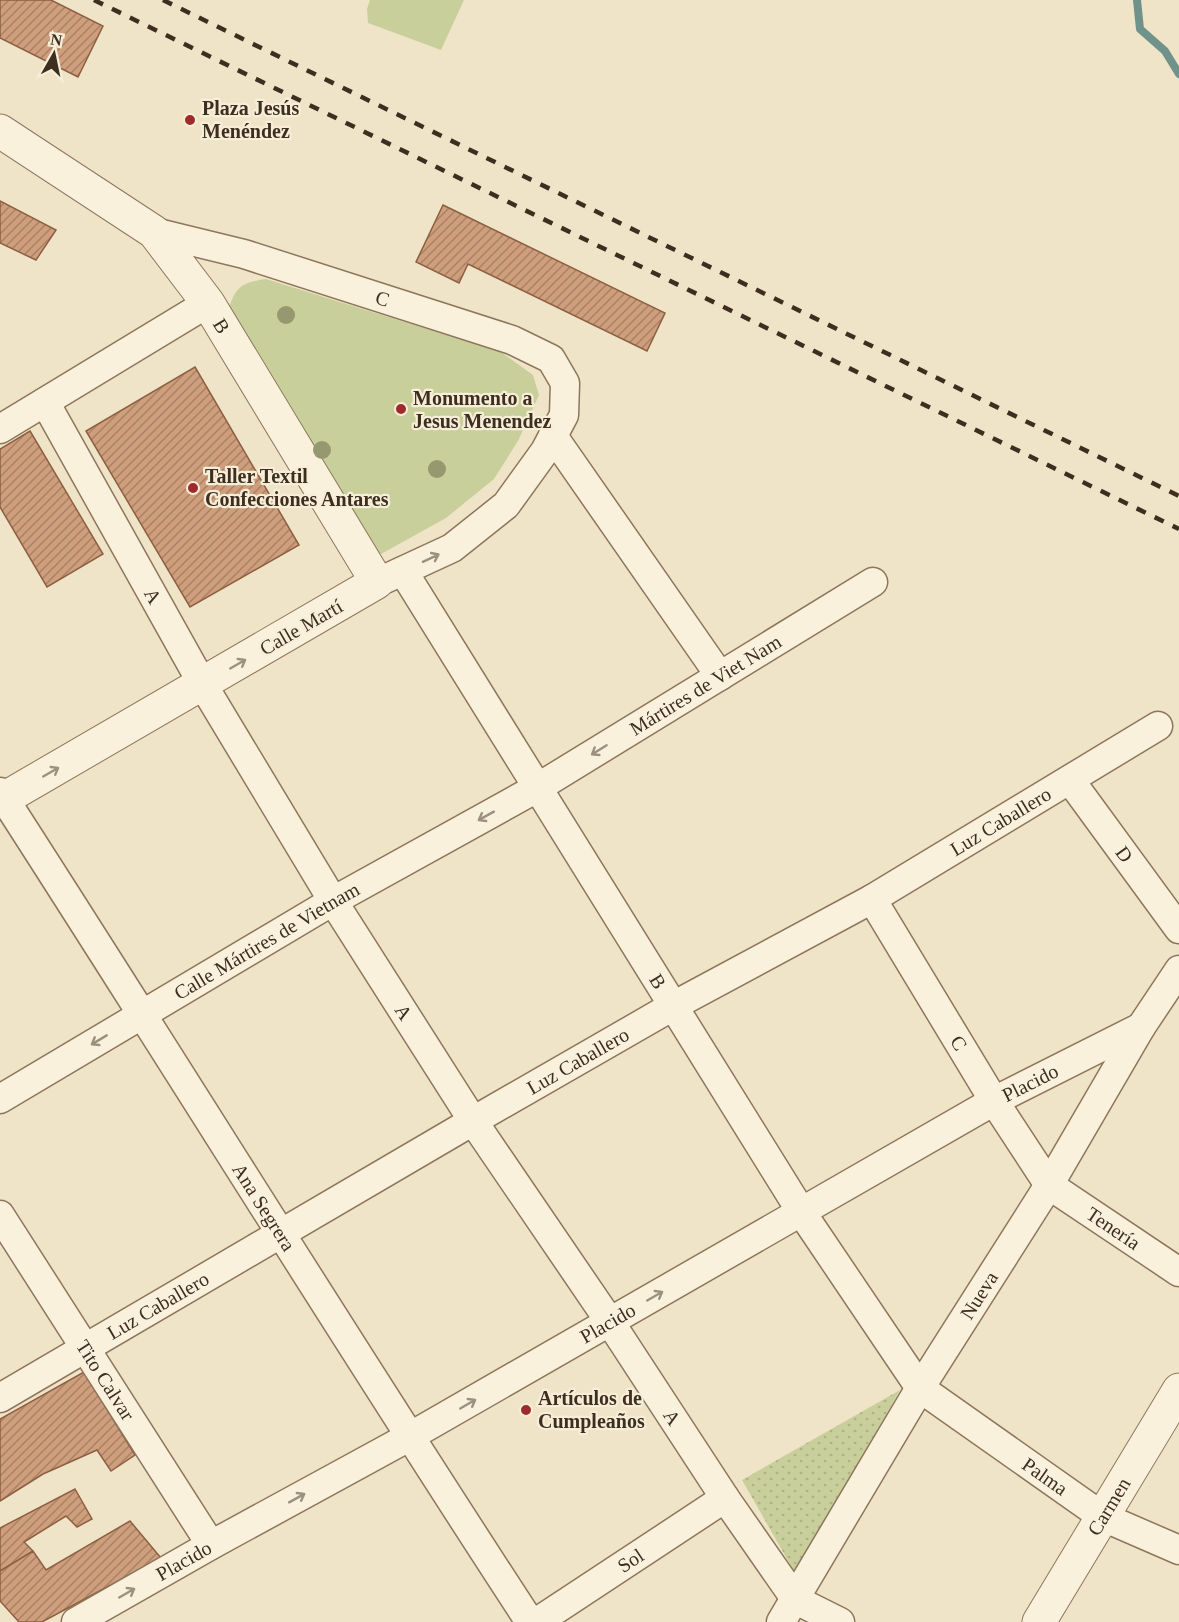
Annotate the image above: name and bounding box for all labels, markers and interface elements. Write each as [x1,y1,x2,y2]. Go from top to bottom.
north arrow [24,24,84,84]
text: N [49,30,64,49]
place label: Plaza Jesús Menéndez [202,97,299,142]
marker: Plaza Jesús Menéndez [183,113,197,127]
street label: C [373,286,392,311]
street label: B [209,314,235,337]
place label: Monumento a Jesus Menendez [413,387,551,432]
marker: Monumento a Jesus Menendez [394,402,408,416]
place label: Taller Textil Confecciones Antares [205,465,389,510]
marker: Taller Textil Confecciones Antares [186,481,200,495]
one-way arrow [421,551,439,563]
street label: A [140,584,167,608]
street label: Calle Martí [256,594,347,659]
street label: Mártires de Viet Nam [626,630,785,740]
one-way arrow [229,658,246,670]
one-way arrow [591,745,608,757]
one-way arrow [42,765,59,777]
street label: Luz Caballero [946,782,1055,860]
one-way arrow [478,810,495,822]
street label: D [1111,842,1137,867]
street label: Calle Mártires de Vietnam [170,877,363,1004]
street label: B [645,970,671,993]
street label: A [391,1000,417,1025]
street label: Luz Caballero [523,1023,633,1099]
street label: C [946,1031,972,1054]
one-way arrow [91,1034,108,1046]
street label: Placido [998,1060,1062,1106]
street label: Ana Segrera [228,1159,300,1255]
street label: Tenería [1083,1202,1145,1254]
street label: Luz Caballero [103,1267,213,1344]
street label: Nueva [956,1267,1002,1323]
one-way arrow [646,1290,663,1302]
street label: Placido [576,1298,639,1347]
street label: Tito Calvar [72,1336,140,1425]
place label: Artículos de Cumpleaños [538,1387,645,1433]
one-way arrow [459,1397,476,1409]
marker: Artículos de Cumpleaños [519,1403,533,1417]
street label: A [659,1405,686,1430]
street label: Palma [1018,1453,1072,1500]
street label: Carmen [1083,1474,1135,1539]
one-way arrow [288,1492,306,1503]
street label: Placido [152,1536,215,1585]
street label: Sol [613,1544,648,1577]
one-way arrow [118,1587,135,1599]

